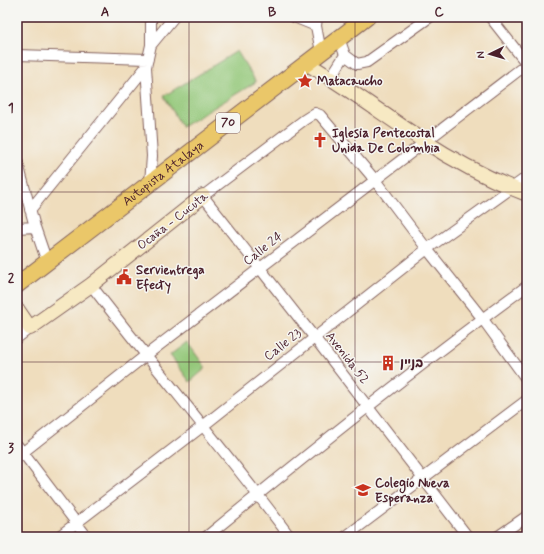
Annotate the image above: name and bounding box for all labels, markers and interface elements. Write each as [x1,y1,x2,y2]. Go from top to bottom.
text: A [101,4,109,21]
text: B [268,4,277,21]
text: C [434,4,444,21]
north arrow [470,34,510,74]
text: N [474,51,488,59]
place icon: Matacaucho [296,72,314,90]
place label: Matacaucho [317,73,383,90]
text: 1 [8,100,14,117]
road number: 70 [216,113,240,133]
place label: Iglesia Pentecostal Unida De Colombia [332,125,440,157]
church icon: Iglesia Pentecostal Unida De Colombia [311,131,329,149]
street label: Autopista Atalaya [119,137,207,210]
street label: Ocaña - Cucuta [134,188,212,254]
street label: Calle 24 [240,228,286,270]
place label: Servientrega Efecty [136,262,205,294]
public building icon: Servientrega Efecty [115,268,133,286]
text: 2 [8,270,15,287]
street label: Calle 23 [261,325,306,365]
street label: Avenida 52 [321,328,373,388]
building icon: בניין [379,354,397,372]
place label: בניין [400,355,423,372]
text: 3 [8,440,14,457]
place label: Colegio Nueva Esperanza [375,475,450,507]
school or university icon: Colegio Nueva Esperanza [354,481,372,499]

